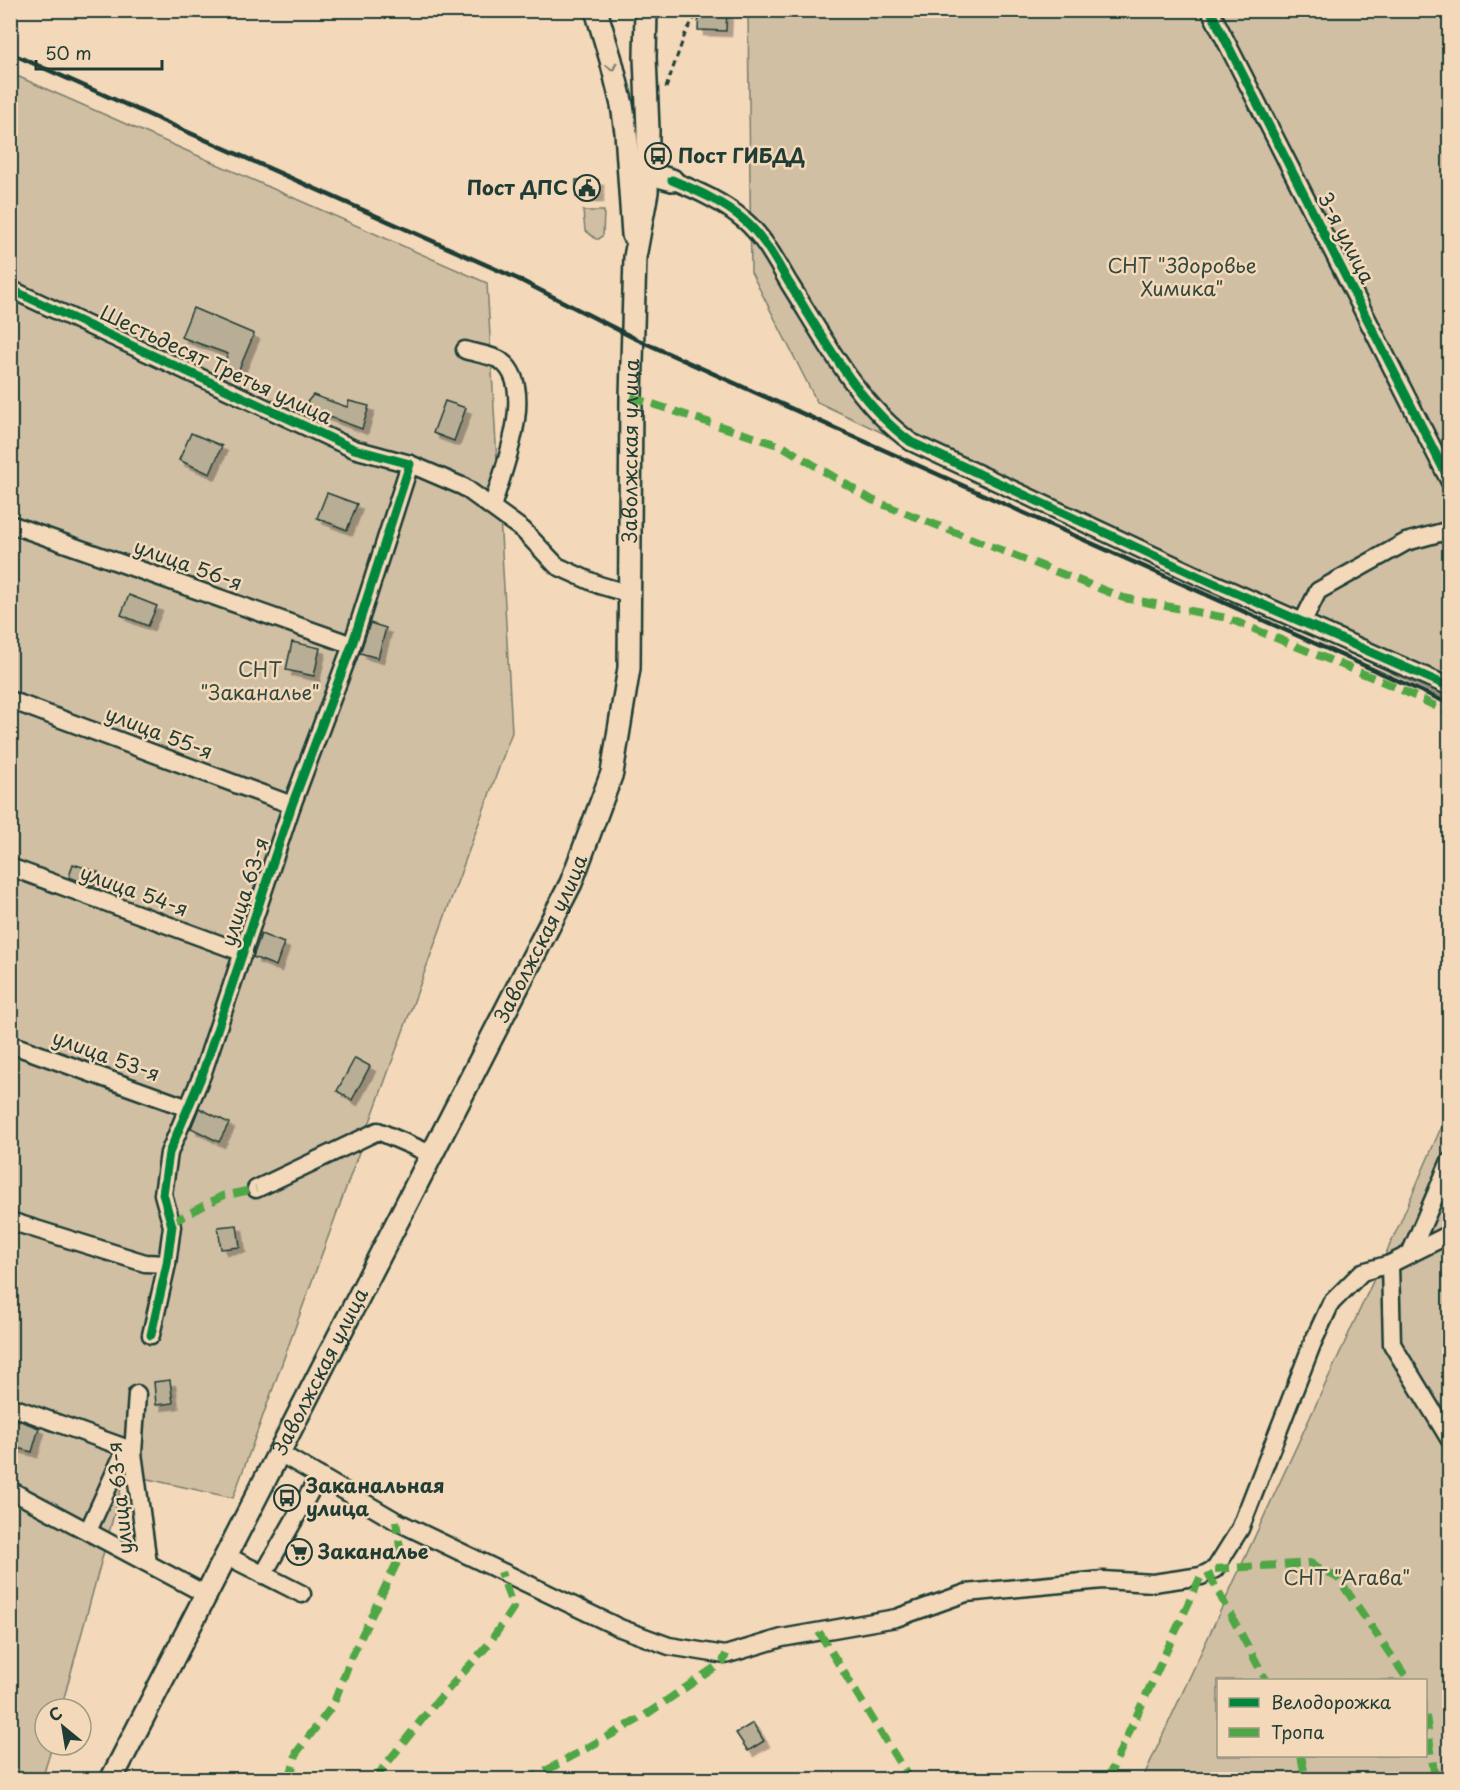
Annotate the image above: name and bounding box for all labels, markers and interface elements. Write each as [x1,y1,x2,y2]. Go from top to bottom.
scale bar [36,33,162,71]
text: 50 m [45,39,92,66]
one-way arrow [605,61,618,71]
place label: Пост ГИБДД [678,140,805,170]
bus stop icon: Пост ГИБДД [643,141,673,171]
place label: Пост ДПС [467,172,568,202]
public building icon: Пост ДПС [572,173,602,203]
street label: 3-я улица [1311,186,1383,289]
park label: СНТ "Здоровье Химика" [1107,250,1257,303]
street label: Шестьдесят Третья улица [95,297,338,431]
street label: Заволжская улица [614,358,646,543]
street label: улица 56-я [130,531,247,598]
park label: СНТ "Заканалье" [200,654,320,707]
street label: улица 55-я [101,698,217,766]
street label: улица 63-я [212,833,276,950]
street label: Заволжская улица [486,850,594,1027]
street label: улица 54-я [76,857,192,923]
street label: улица 53-я [48,1022,164,1088]
street label: Заволжская улица [264,1282,375,1460]
street label: улица 63-я [98,1440,140,1556]
place label: Заканальная улица [305,1470,445,1523]
bus stop icon: Заканальная улица [272,1483,302,1513]
place label: Заканалье [317,1536,429,1566]
supermarket icon: Заканалье [284,1537,314,1567]
park label: СНТ "Агава" [1284,1562,1410,1592]
legend [1217,1679,1427,1757]
text: Велодорожка [1271,1688,1392,1715]
north arrow [33,1697,93,1757]
text: С [44,1700,66,1727]
text: Тропа [1271,1718,1324,1745]

